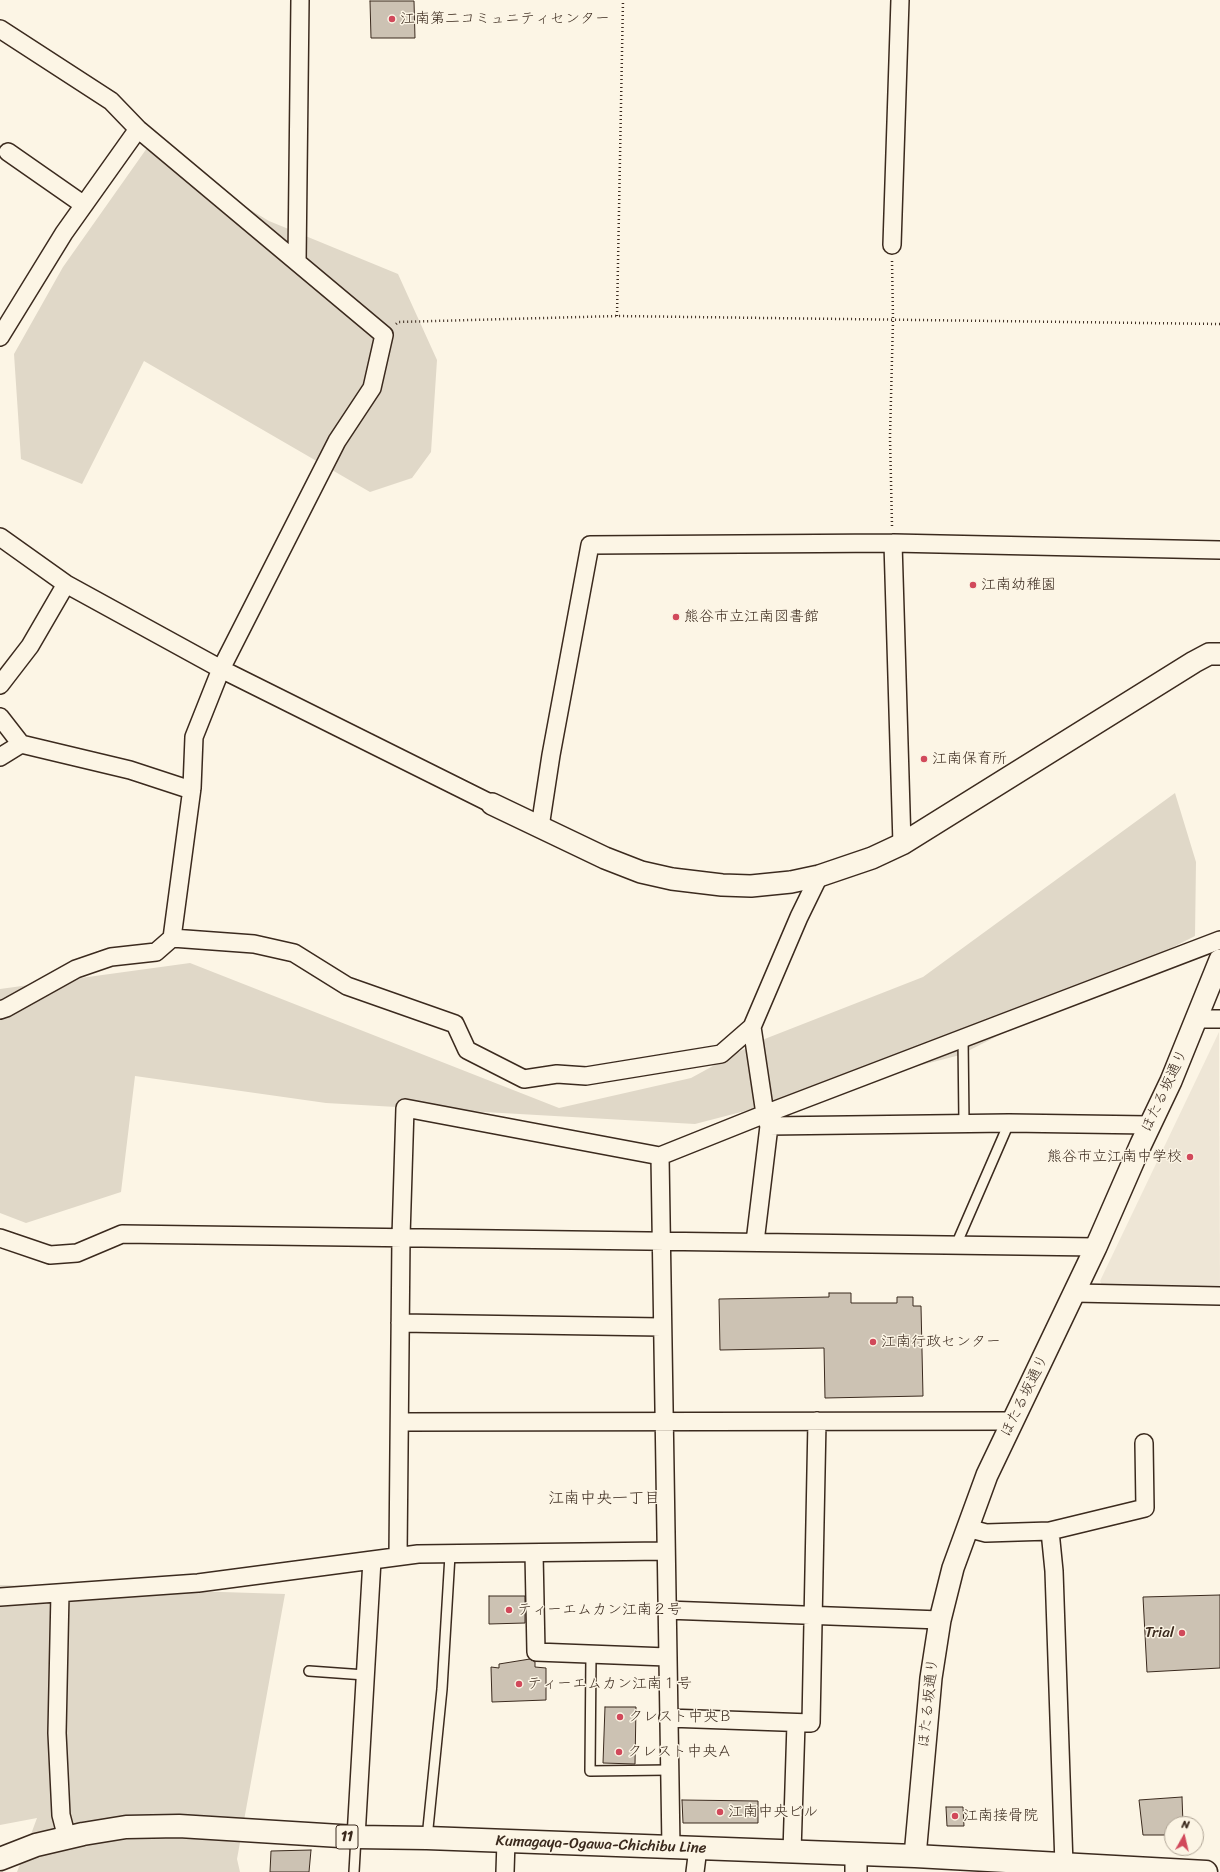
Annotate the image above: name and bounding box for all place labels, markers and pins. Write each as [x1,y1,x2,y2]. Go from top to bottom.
place label: 江南第二コミュニティセンター [400,10,610,28]
marker: 江南第二コミュニティセンター [387,14,397,24]
place label: 江南幼稚園 [981,576,1056,594]
marker: 江南幼稚園 [968,580,978,590]
place label: 熊谷市立江南図書館 [684,608,819,626]
marker: 熊谷市立江南図書館 [671,612,681,622]
place label: 江南保育所 [932,750,1007,768]
marker: 江南保育所 [919,754,929,764]
place label: 熊谷市立江南中学校 [1047,1148,1182,1166]
marker: 熊谷市立江南中学校 [1185,1152,1195,1162]
place label: 江南行政センター [881,1333,1001,1351]
marker: 江南行政センター [868,1337,878,1347]
place label: ティーエムカン江南２号 [517,1601,682,1619]
marker: ティーエムカン江南２号 [504,1605,514,1615]
place label: Trial [1145,1624,1174,1642]
marker: Trial [1177,1628,1187,1638]
place label: ティーエムカン江南１号 [527,1675,692,1693]
marker: ティーエムカン江南１号 [514,1679,524,1689]
place label: クレスト中央Ｂ [628,1708,733,1726]
marker: クレスト中央Ｂ [615,1712,625,1722]
place label: クレスト中央Ａ [627,1743,732,1761]
marker: クレスト中央Ａ [614,1747,624,1757]
place label: 江南中央ビル [728,1803,818,1821]
marker: 江南中央ビル [715,1807,725,1817]
place label: 江南接骨院 [963,1807,1038,1825]
marker: 江南接骨院 [950,1811,960,1821]

